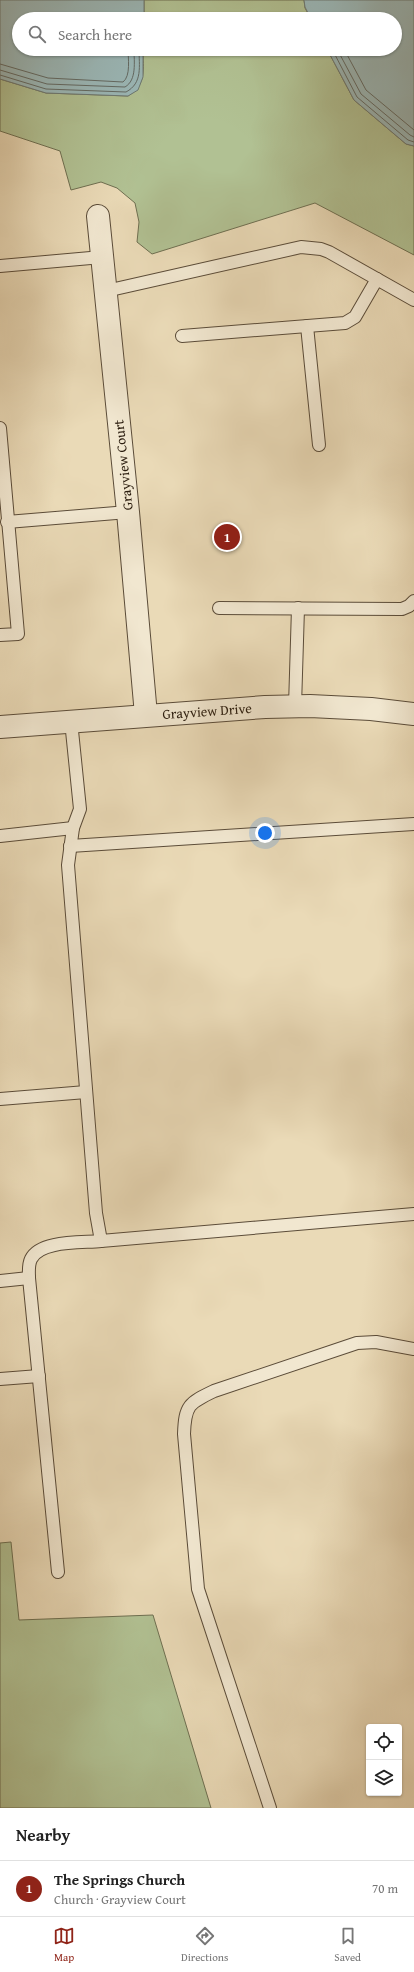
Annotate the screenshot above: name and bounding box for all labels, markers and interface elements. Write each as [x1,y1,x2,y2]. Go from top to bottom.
search box [12,12,402,56]
icon: search [26,23,48,45]
text: Search here [58,24,132,45]
street label: Grayview Court [108,419,138,511]
pin: 1 [214,522,240,552]
street label: Grayview Drive [162,698,253,724]
your location [255,823,275,843]
map controls [366,1724,402,1796]
button: locate [366,1724,402,1760]
button: layers [366,1760,402,1796]
text: Nearby [16,1822,70,1847]
text: The Springs Church [54,1869,185,1890]
text: 1 [26,1879,32,1898]
text: 70 m [372,1879,398,1898]
text: Church · Grayview Court [54,1890,186,1909]
tab: Map [53,1925,75,1965]
tab: Directions [181,1925,228,1965]
tab: Saved [334,1925,361,1965]

